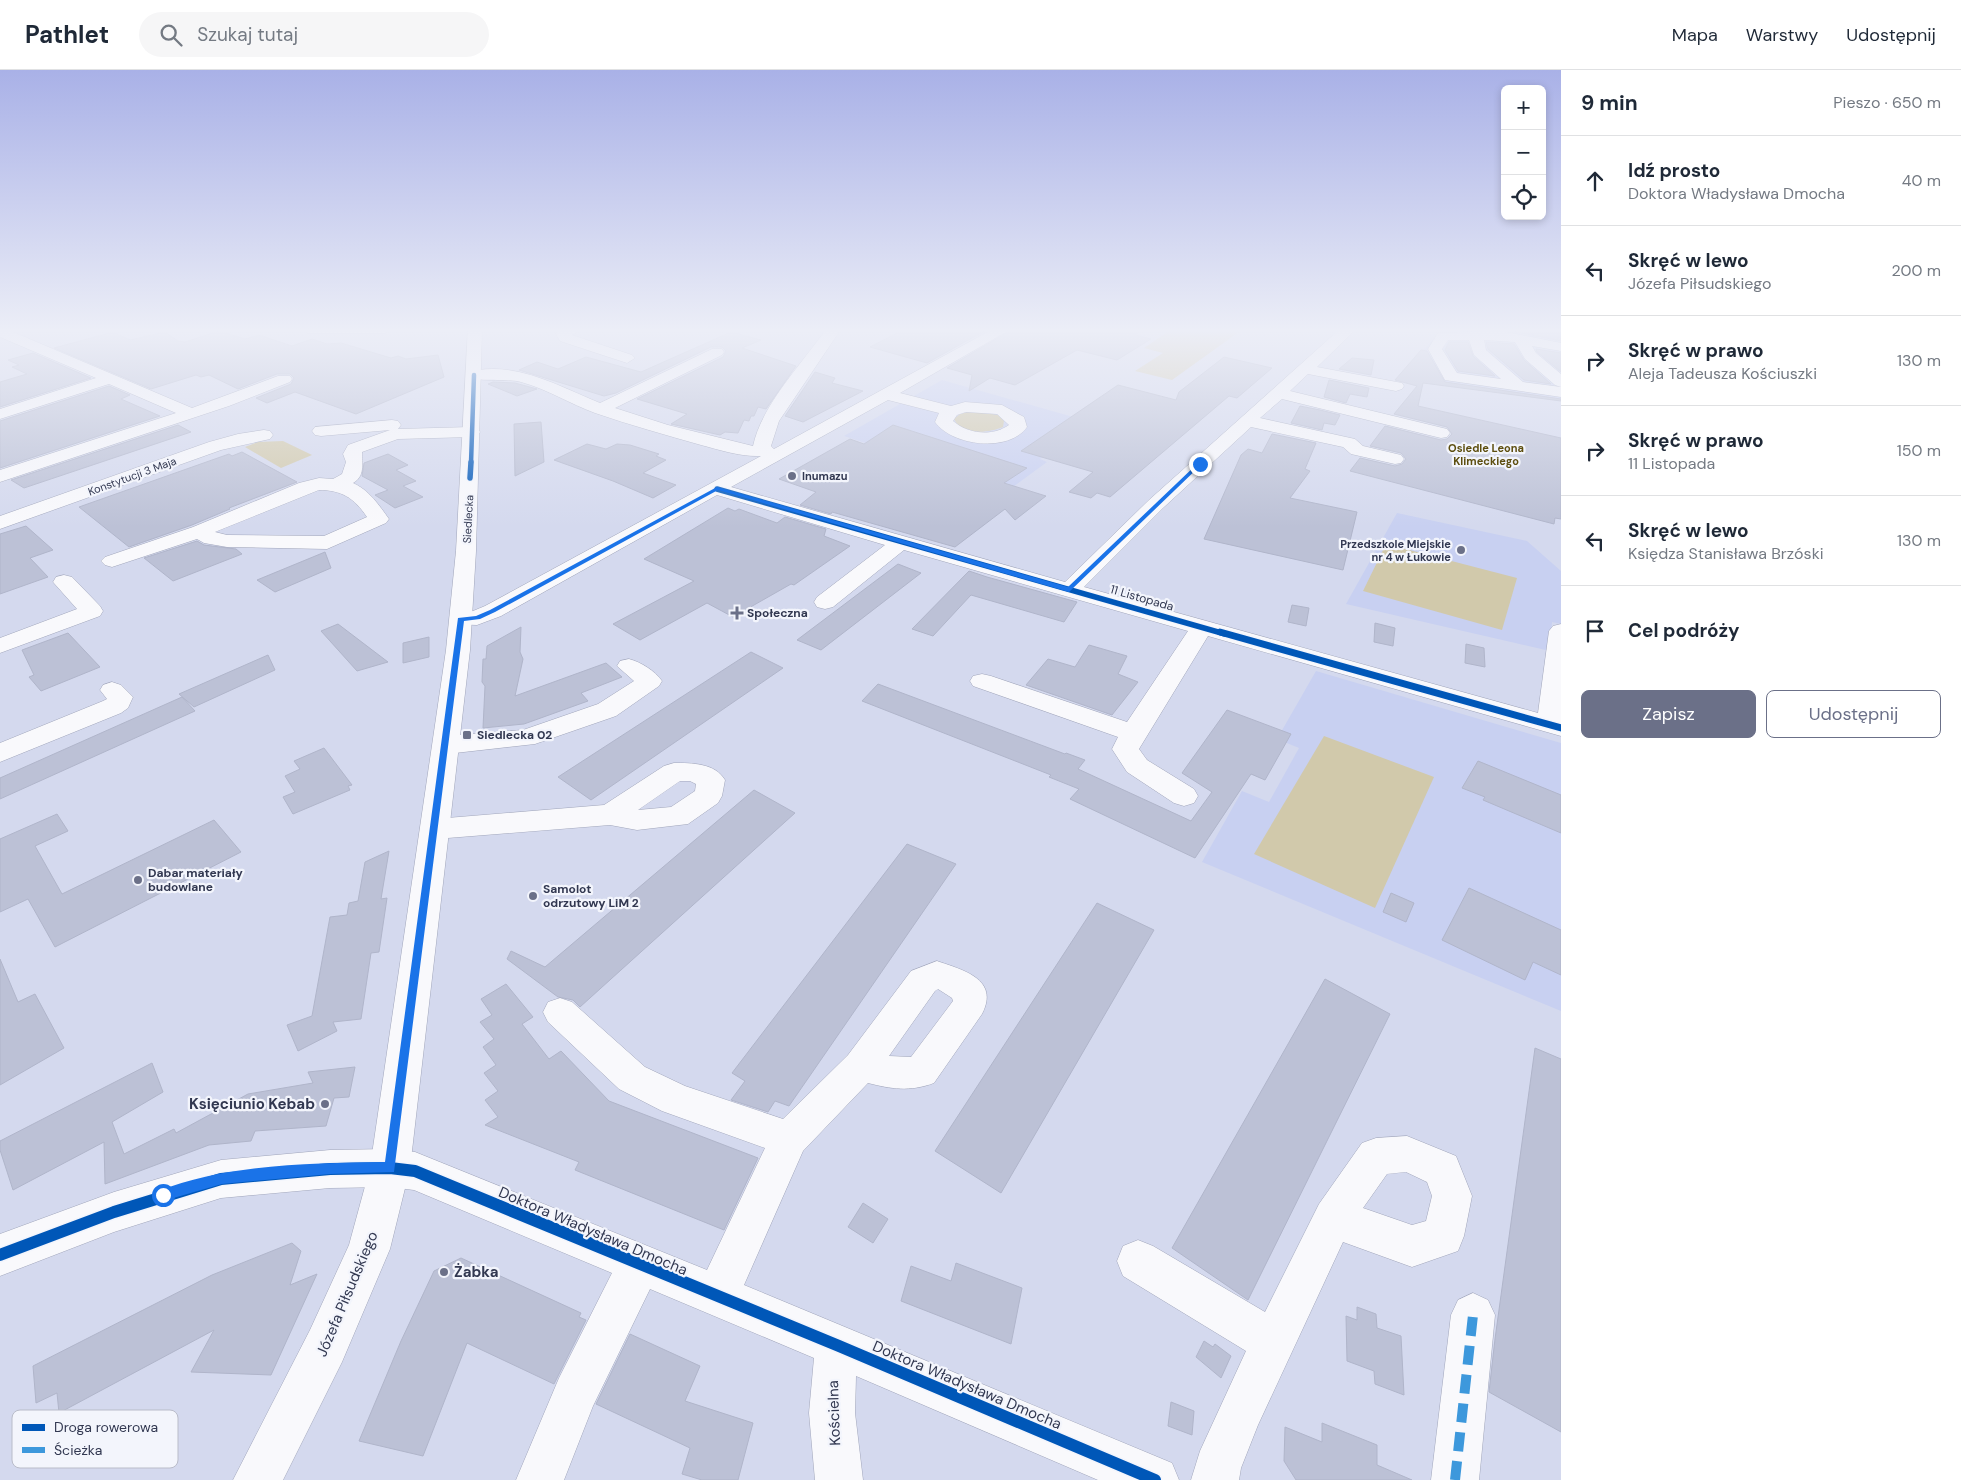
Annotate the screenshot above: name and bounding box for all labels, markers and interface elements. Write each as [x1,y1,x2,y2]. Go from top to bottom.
search box [139,12,489,57]
text: Pathlet [25,19,109,50]
icon: search [157,21,185,49]
text: Szukaj tutaj [197,22,298,47]
text: Mapa [1672,23,1718,47]
text: Warstwy [1746,23,1818,47]
text: Udostępnij [1846,23,1936,47]
map controls [1501,85,1546,220]
button: + [1501,85,1546,130]
text: 9 min [1581,89,1638,117]
text: Pieszo · 650 m [1833,92,1941,113]
button: − [1501,130,1546,175]
text: Idź prosto [1628,158,1720,183]
icon: ahead [1581,167,1609,195]
text: 40 m [1902,170,1941,191]
button: locate [1501,175,1546,220]
text: Doktora Władysława Dmocha [1628,183,1845,204]
text: Skręć w lewo [1628,248,1749,273]
icon: left [1581,257,1609,285]
text: 200 m [1892,260,1941,281]
text: Józefa Piłsudskiego [1628,273,1771,294]
text: Skręć w prawo [1628,338,1764,363]
icon: right [1581,347,1609,375]
text: 130 m [1897,350,1941,371]
text: Aleja Tadeusza Kościuszki [1628,363,1817,384]
text: Skręć w prawo [1628,428,1764,453]
icon: right [1581,437,1609,465]
text: 150 m [1897,440,1941,461]
district label: Osiedle Leona Klimeckiego [1448,441,1524,468]
route end [1189,453,1212,476]
text: 11 Listopada [1628,453,1715,474]
street label: Konstytucji 3 Maja [86,454,178,498]
place label: Inumazu [802,469,848,483]
marker: Inumazu [786,470,798,482]
street label: Siedlecka [460,494,476,544]
text: Skręć w lewo [1628,518,1749,543]
icon: left [1581,527,1609,555]
text: 130 m [1897,530,1941,551]
place label: Przedszkole Miejskie nr 4 w Łukowie [1340,537,1451,564]
text: Księdza Stanisława Brzóski [1628,543,1824,564]
marker: Przedszkole Miejskie nr 4 w Łukowie [1455,544,1467,556]
street label: 11 Listopada [1108,581,1176,615]
place label: Społeczna [747,605,808,621]
marker: Społeczna [731,607,743,619]
icon: arrive [1581,617,1609,645]
text: Cel podróży [1628,618,1739,643]
button: Zapisz [1581,690,1756,738]
button: Udostępnij [1766,690,1941,738]
place label: Siedlecka 02 [477,727,552,743]
marker: Siedlecka 02 [461,729,473,741]
place label: Dabar materiały budowlane [148,865,243,895]
marker: Dabar materiały budowlane [132,874,144,886]
place label: Samolot odrzutowy LiM 2 [543,881,639,911]
marker: Samolot odrzutowy LiM 2 [527,890,539,902]
place label: Księciunio Kebab [189,1094,315,1114]
marker: Księciunio Kebab [319,1098,331,1110]
street label: Doktora Władysława Dmocha [495,1182,691,1280]
route start [152,1184,175,1207]
street label: Józefa Piłsudskiego [312,1228,383,1360]
place label: Żabka [454,1262,498,1282]
marker: Żabka [438,1266,450,1278]
street label: Doktora Władysława Dmocha [869,1336,1065,1434]
street label: Kościelna [823,1380,845,1446]
legend [12,1410,178,1468]
text: Droga rowerowa [54,1418,158,1436]
text: Ścieżka [54,1441,102,1459]

